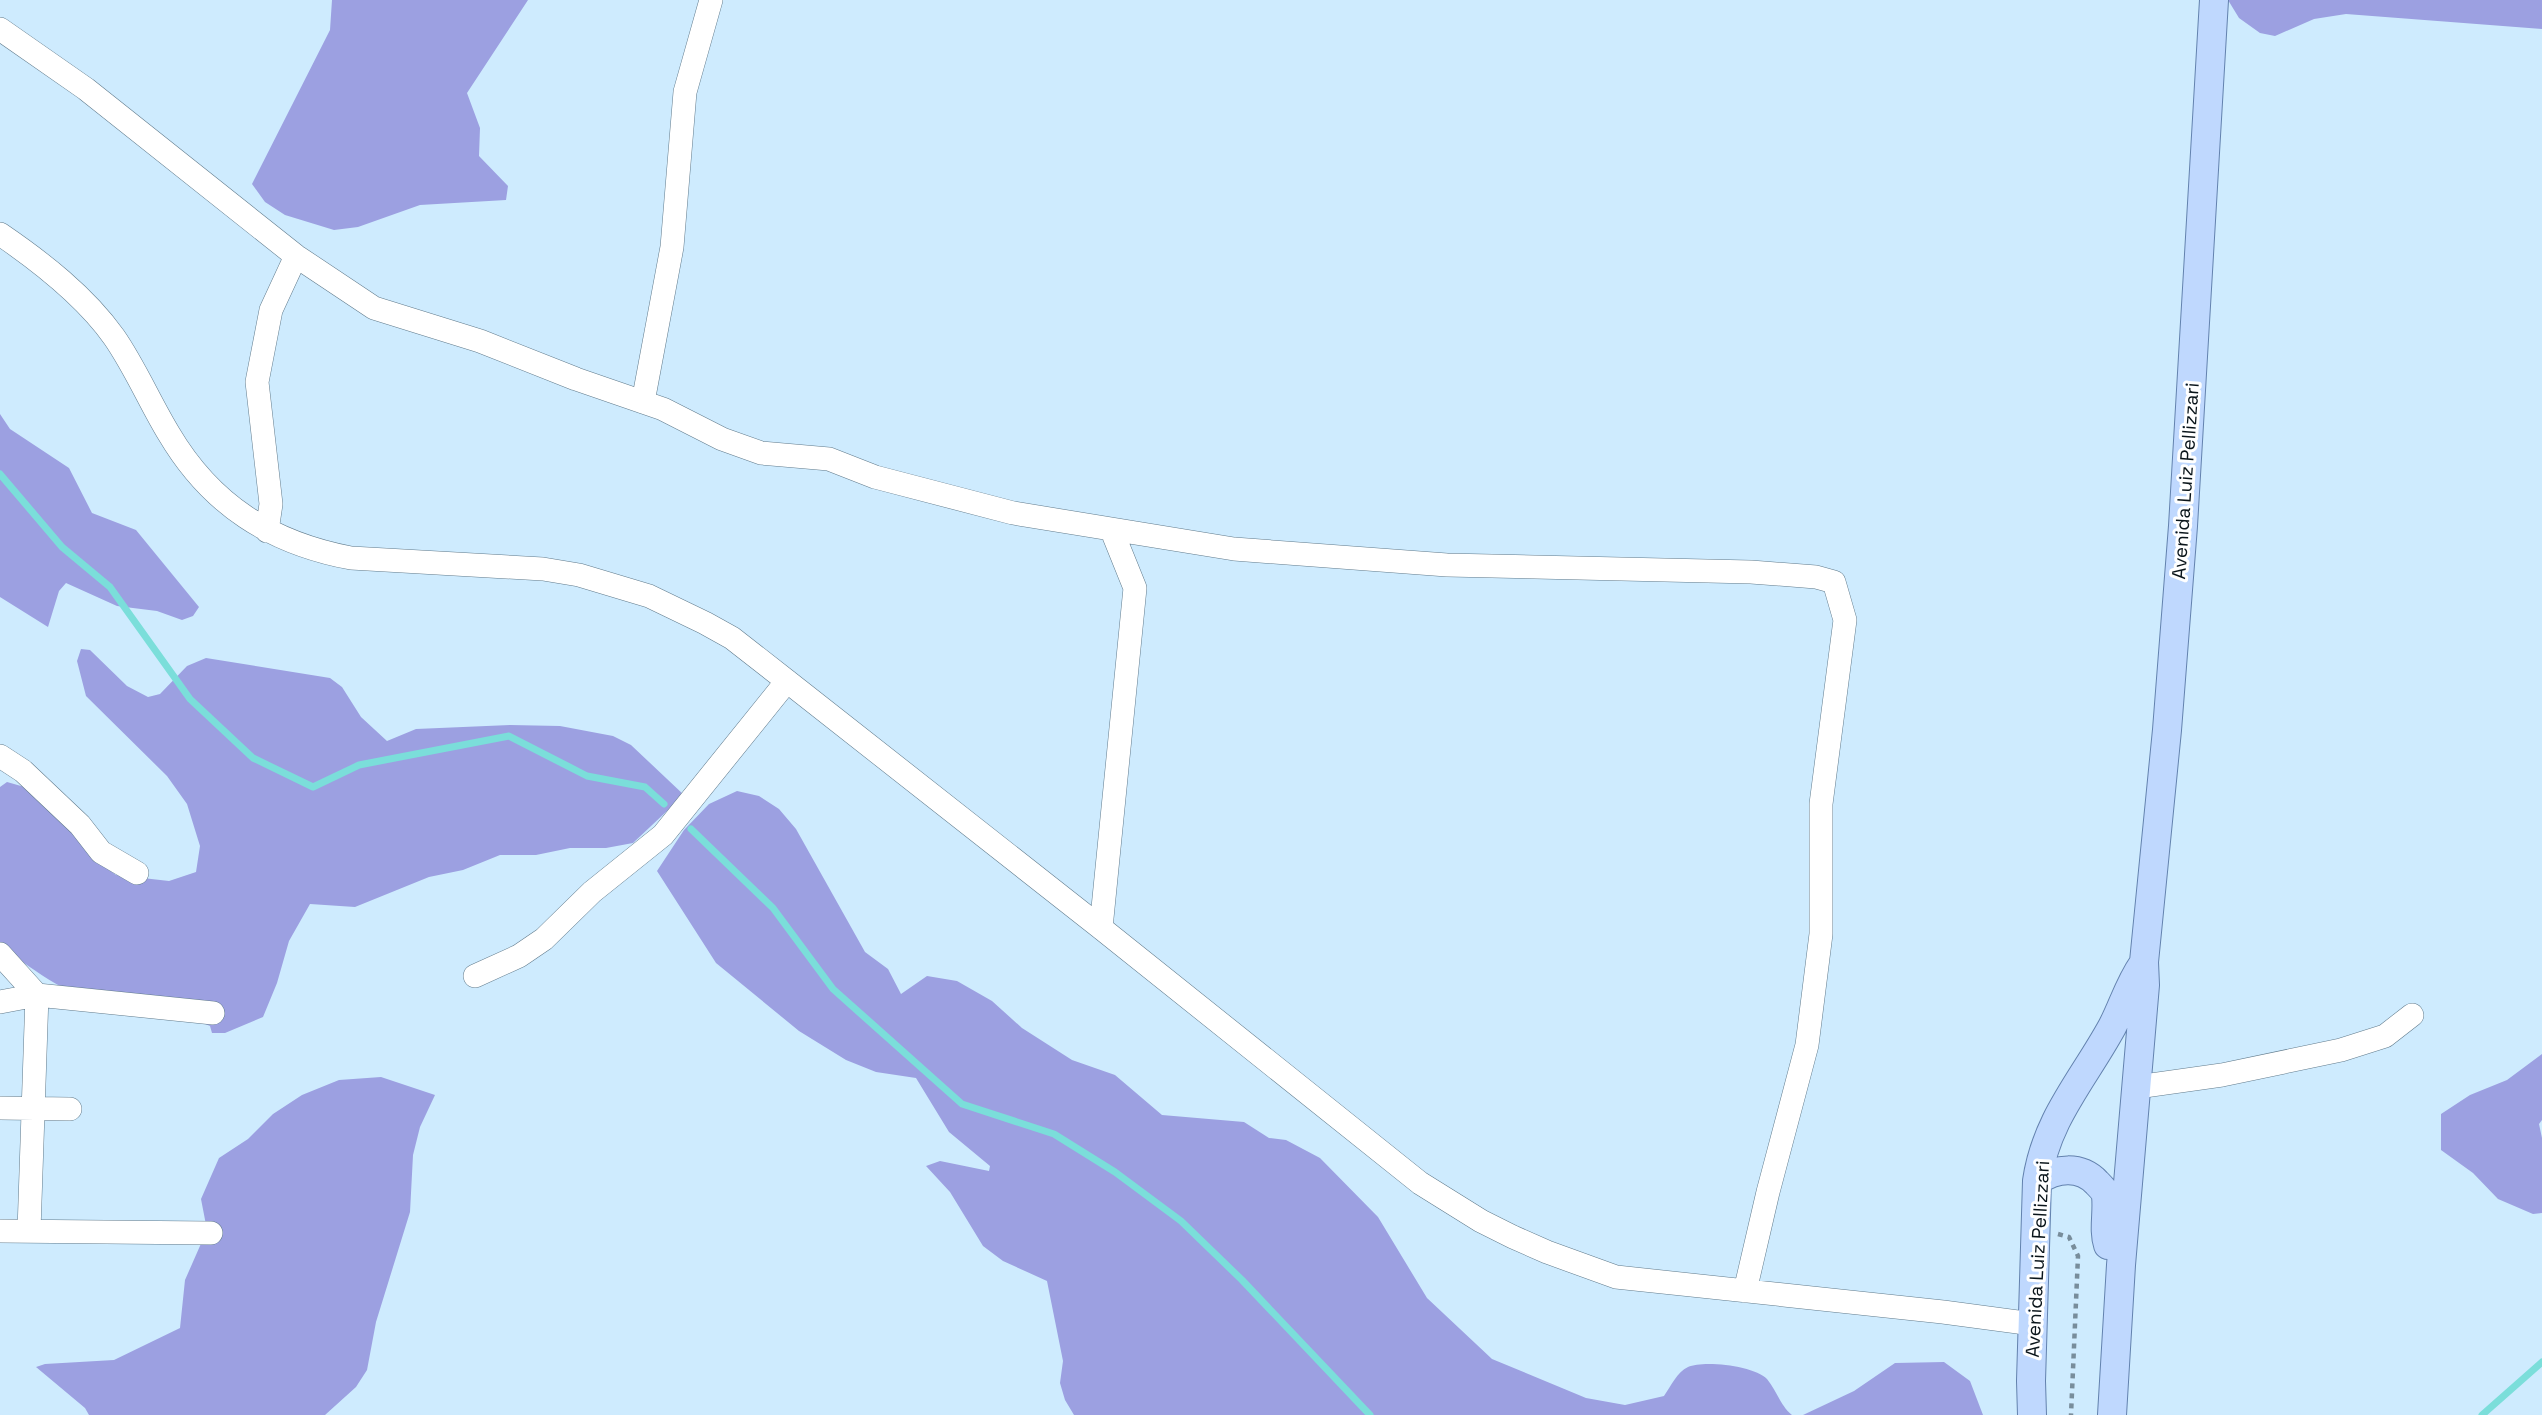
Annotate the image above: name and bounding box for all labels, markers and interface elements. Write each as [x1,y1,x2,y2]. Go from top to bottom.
street label: Avenida Luiz Pellizzari [2166,382,2205,580]
street label: Avenida Luiz Pellizzari [2020,1160,2055,1358]

